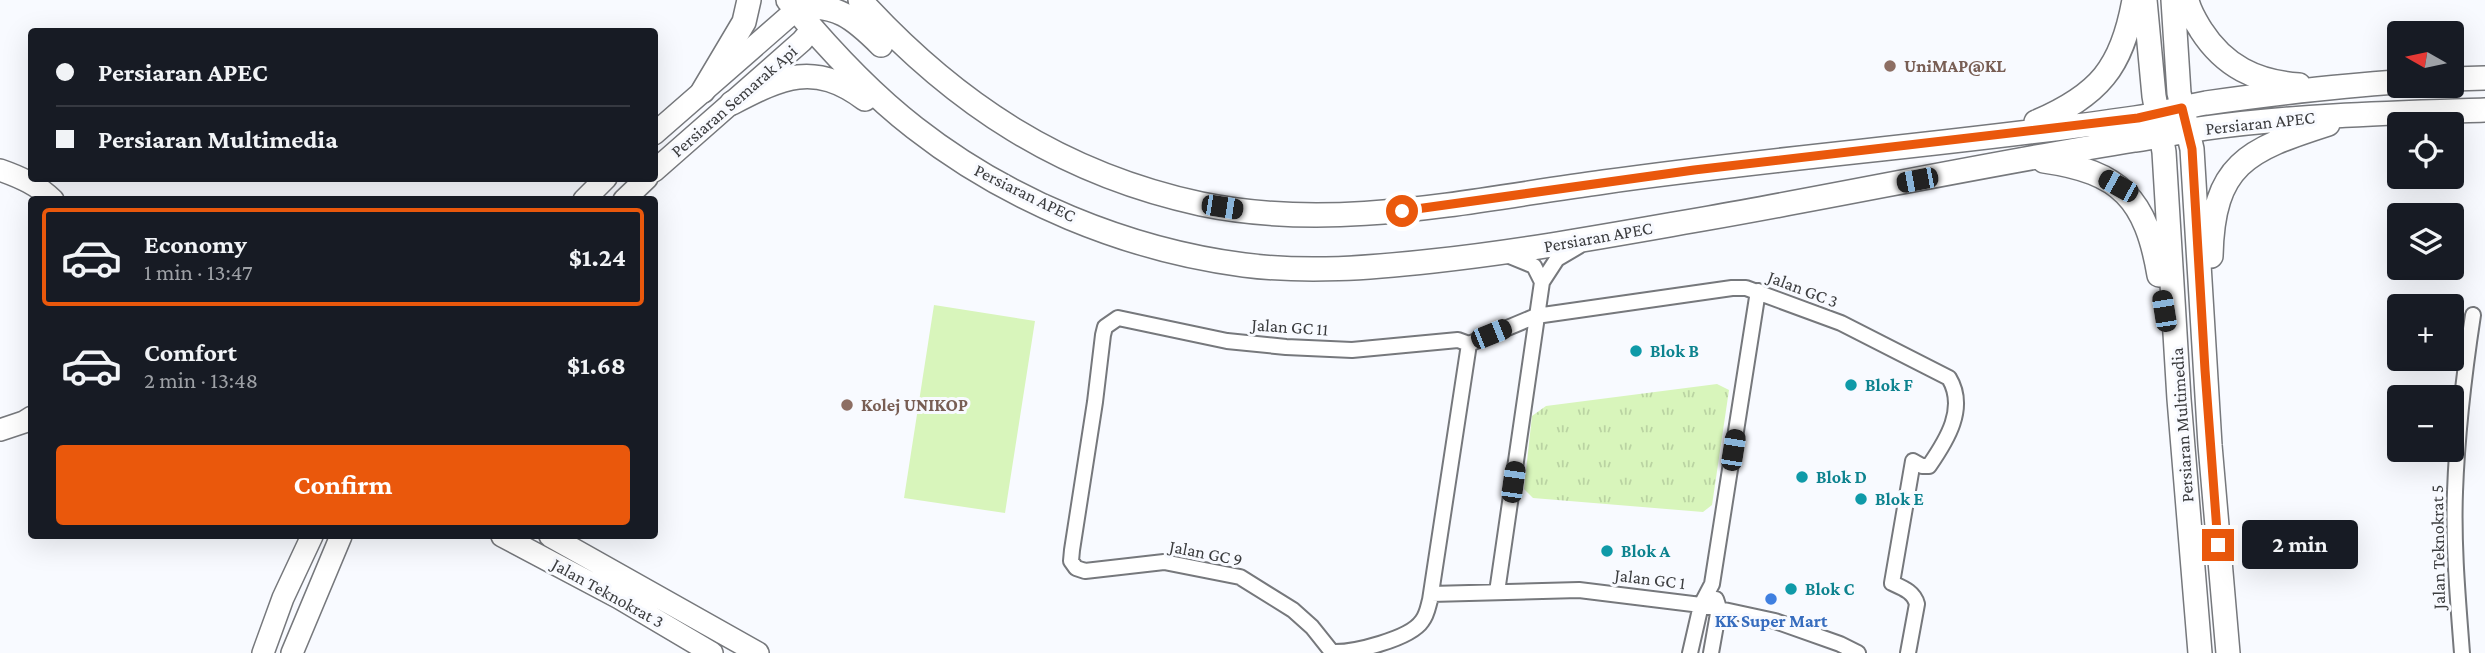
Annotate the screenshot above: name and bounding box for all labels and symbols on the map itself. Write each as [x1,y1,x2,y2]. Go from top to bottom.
north arrow [2387,21,2464,98]
street label: Persiaran Semarak Api [667,41,801,161]
place label: UniMAP@KL [1904,56,2006,76]
marker: UniMAP@KL [1882,58,1898,74]
street label: Persiaran APEC [2204,107,2316,139]
street label: Persiaran APEC [971,160,1079,226]
car [1895,166,1940,194]
car [2095,167,2142,205]
car [1200,193,1245,221]
route start [1386,195,1418,227]
street label: Persiaran APEC [1542,218,1654,256]
street label: Jalan GC 3 [1763,266,1841,312]
car [2151,289,2178,333]
street label: Jalan GC 11 [1249,314,1329,340]
car [1468,316,1515,352]
place label: Blok B [1650,341,1699,361]
marker: Blok B [1628,343,1644,359]
street label: Persiaran Multimedia [2167,347,2197,503]
place label: Blok F [1865,375,1913,395]
marker: Blok F [1843,377,1859,393]
place label: Kolej UNIKOP [861,395,968,416]
marker: Kolej UNIKOP [839,397,855,413]
car [1720,428,1747,472]
car [1500,460,1527,504]
place label: Blok D [1816,467,1867,487]
marker: Blok D [1794,469,1810,485]
street label: Jalan Teknokrat 5 [2427,484,2449,612]
place label: Blok E [1875,489,1924,509]
marker: Blok E [1853,491,1869,507]
callout: 2 min [2242,520,2358,570]
route end [2202,529,2234,561]
street label: Jalan GC 9 [1166,536,1244,570]
place label: Blok A [1621,541,1670,561]
marker: Blok A [1599,543,1615,559]
street label: Jalan Teknokrat 3 [547,553,667,632]
street label: Jalan GC 1 [1611,564,1687,593]
place label: Blok C [1805,579,1854,599]
marker: Blok C [1783,581,1799,597]
marker: KK Super Mart [1763,591,1779,607]
place label: KK Super Mart [1715,611,1828,631]

